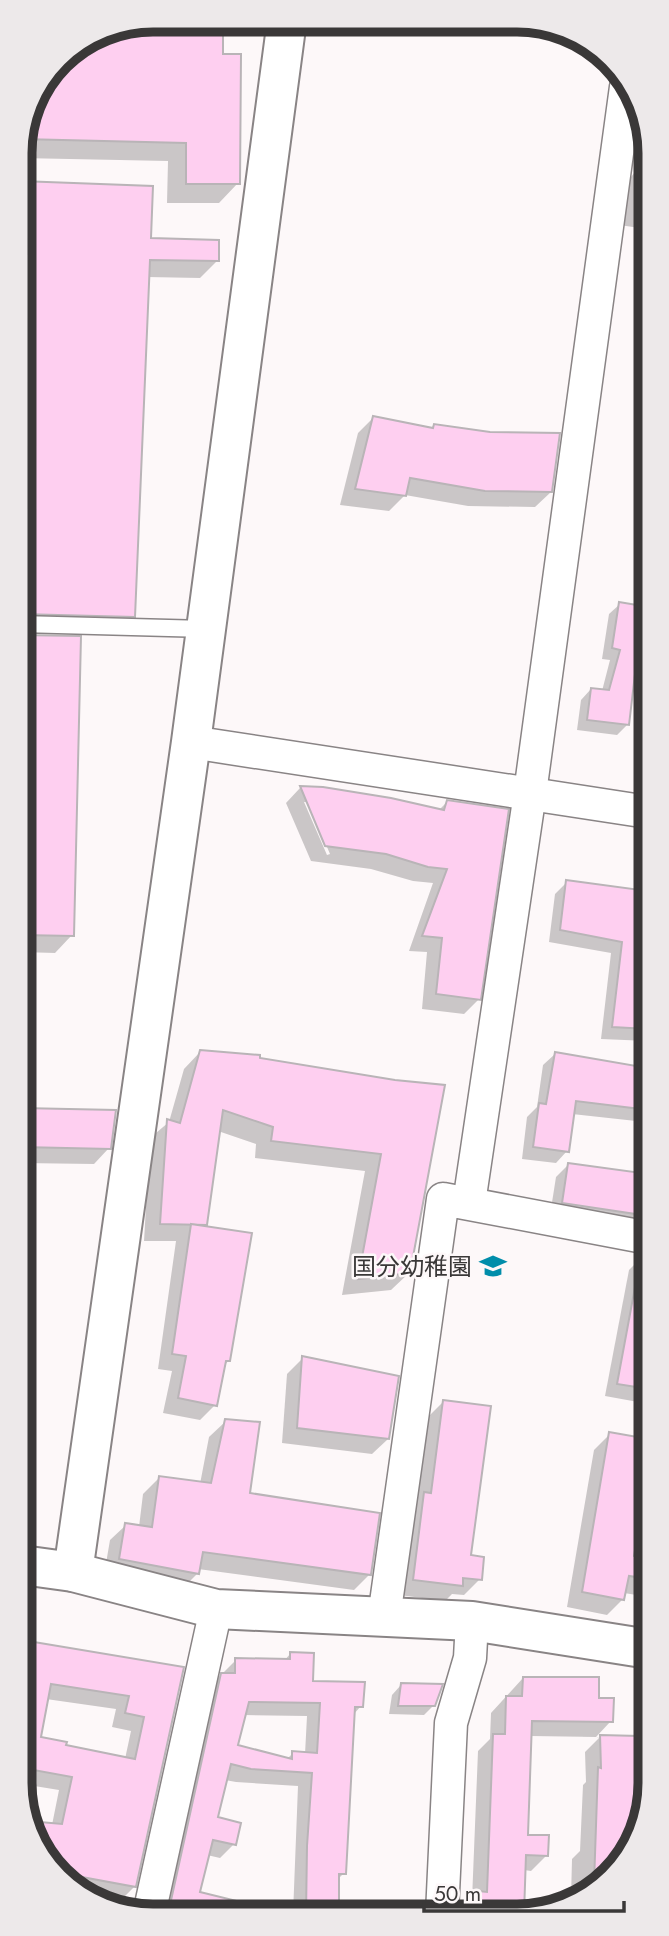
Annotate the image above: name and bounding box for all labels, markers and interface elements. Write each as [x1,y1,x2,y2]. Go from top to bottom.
place label: 国分幼稚園 [352,1249,472,1284]
school or university icon: 国分幼稚園 [478,1251,508,1281]
scale bar [424,1870,624,1914]
text: 50 m [434,1879,481,1909]

